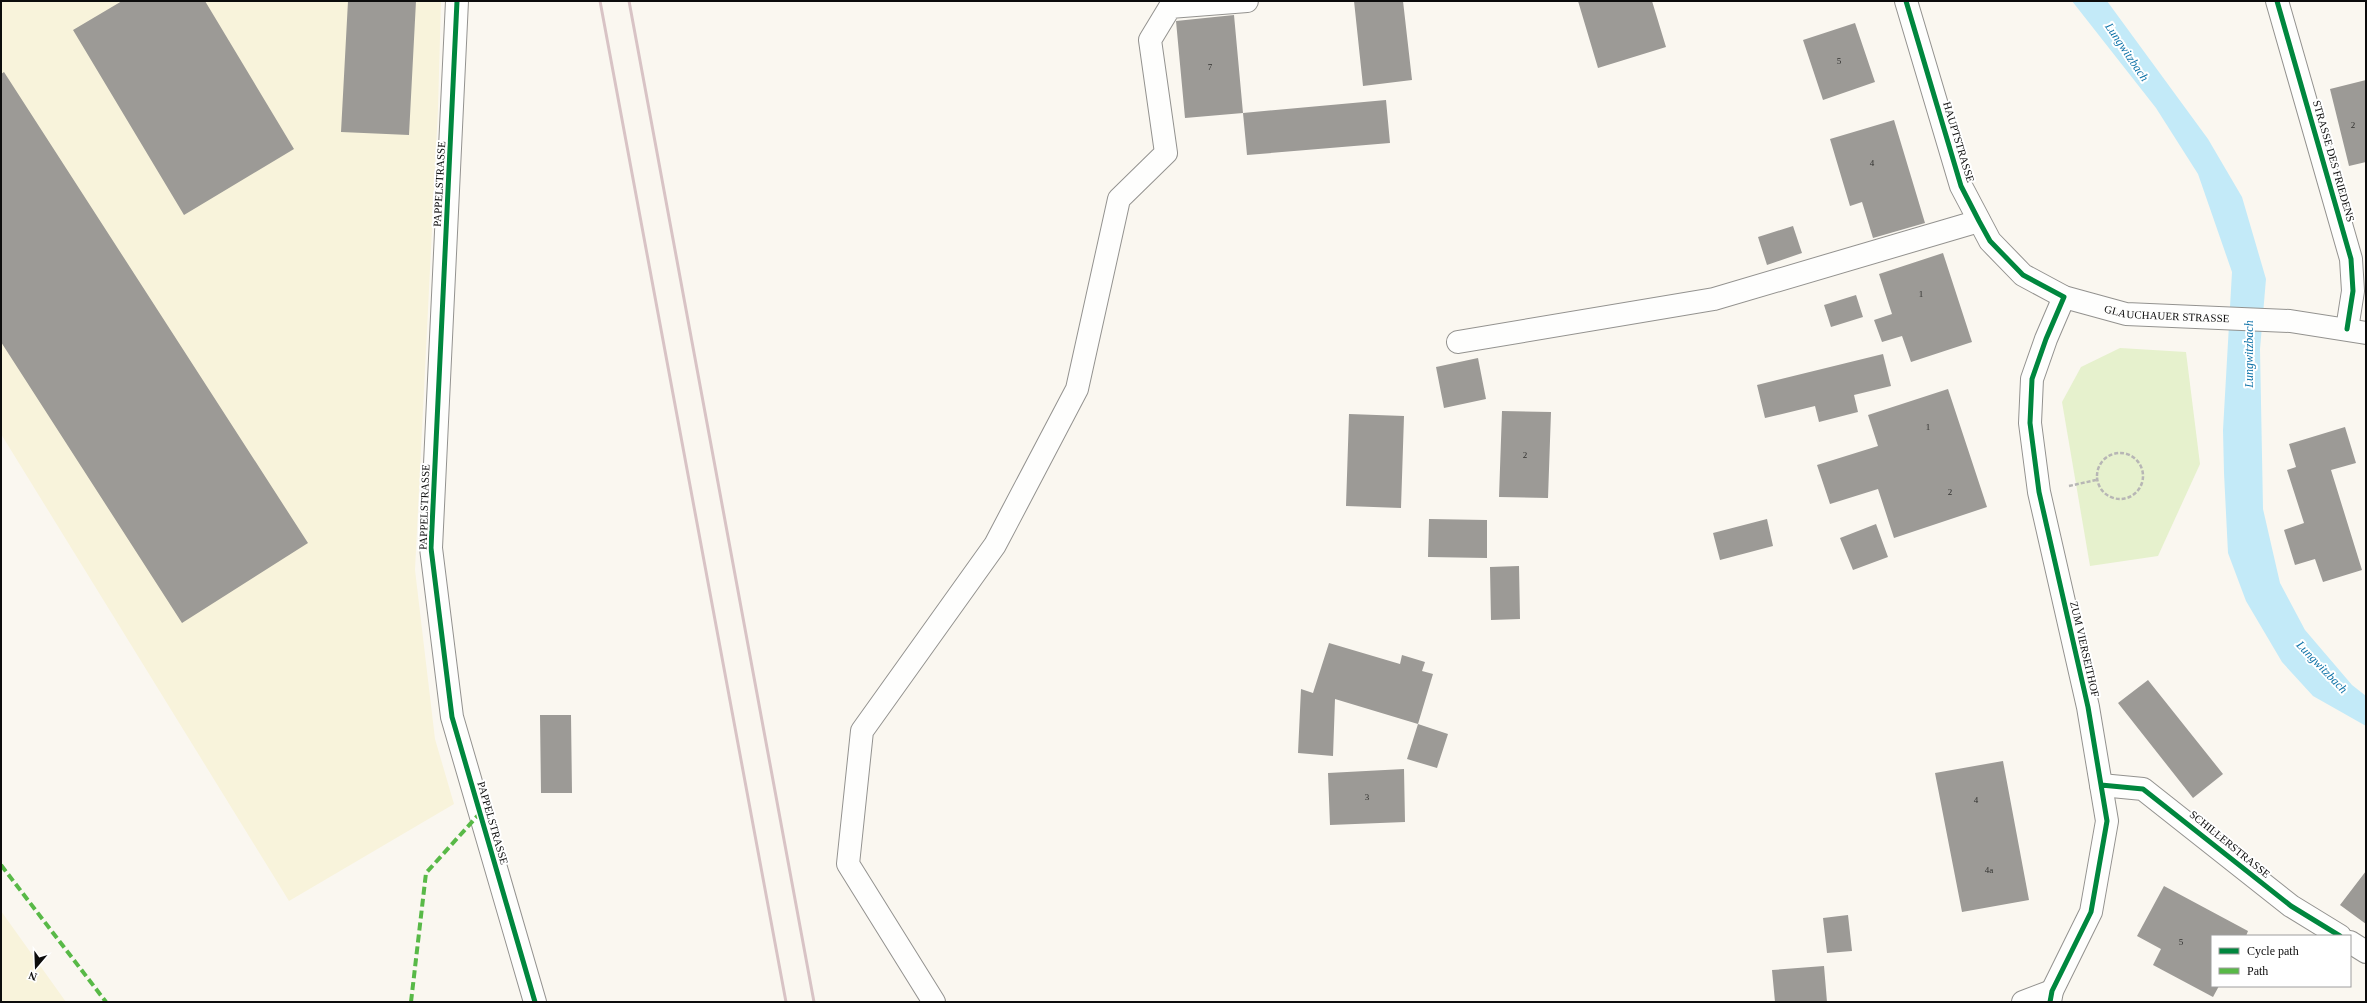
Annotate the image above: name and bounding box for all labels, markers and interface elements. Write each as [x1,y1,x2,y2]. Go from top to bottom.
water label: Lungwitzbach [2102,19,2152,84]
house number: 5 [1837,56,1842,66]
house number: 7 [1208,62,1213,72]
street label: STRASSE DES FRIEDENS [2311,99,2357,223]
street label: HAUPTSTRASSE [1941,100,1977,184]
house number: 2 [2351,120,2355,130]
street label: PAPPELSTRASSE [431,141,447,227]
house number: 4 [1870,158,1875,168]
house number: 1 [1919,289,1923,299]
street label: GLAUCHAUER STRASSE [2103,302,2230,324]
water label: Lungwitzbach [2242,320,2256,389]
house number: 1 [1926,422,1930,432]
house number: 2 [1523,450,1527,460]
street label: PAPPELSTRASSE [417,464,432,550]
house number: 2 [1948,487,1952,497]
street label: ZUM VIERSEITHOF [2068,600,2102,698]
water label: Lungwitzbach [2293,637,2350,696]
street label: PAPPELSTRASSE [475,780,511,866]
house number: 3 [1365,792,1370,802]
house number: 4 [1974,795,1979,805]
street label: SCHILLERSTRASSE [2188,808,2273,880]
house number: 4a [1985,865,1993,875]
legend [2211,935,2351,987]
house number: 5 [2179,937,2184,947]
text: Cycle path [2247,944,2299,958]
north arrow [16,947,56,987]
text: Path [2247,964,2268,978]
text: N [27,969,38,983]

